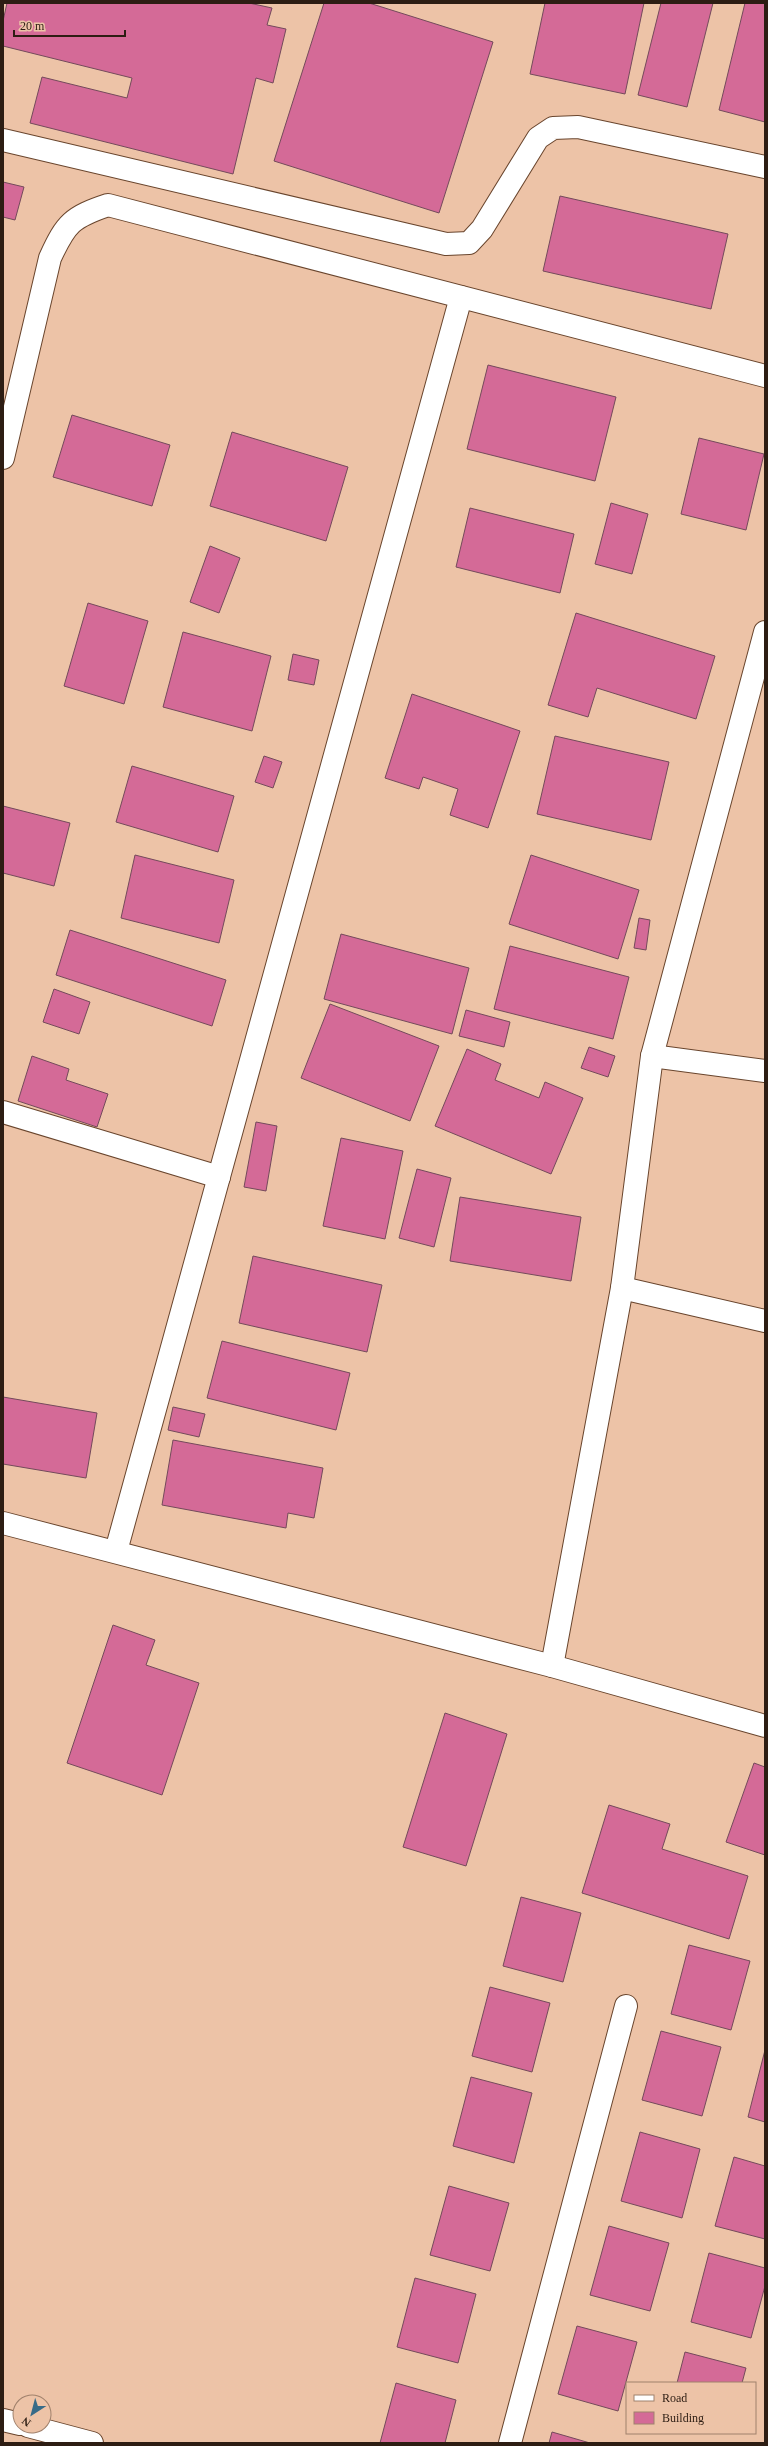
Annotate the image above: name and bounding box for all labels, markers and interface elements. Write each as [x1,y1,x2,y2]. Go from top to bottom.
scale bar [14,12,125,38]
text: 20 m [20,19,45,33]
legend [626,2382,756,2434]
text: Road [662,2391,687,2405]
north arrow [12,2394,52,2434]
text: Building [662,2411,704,2425]
text: N [19,2415,33,2429]

